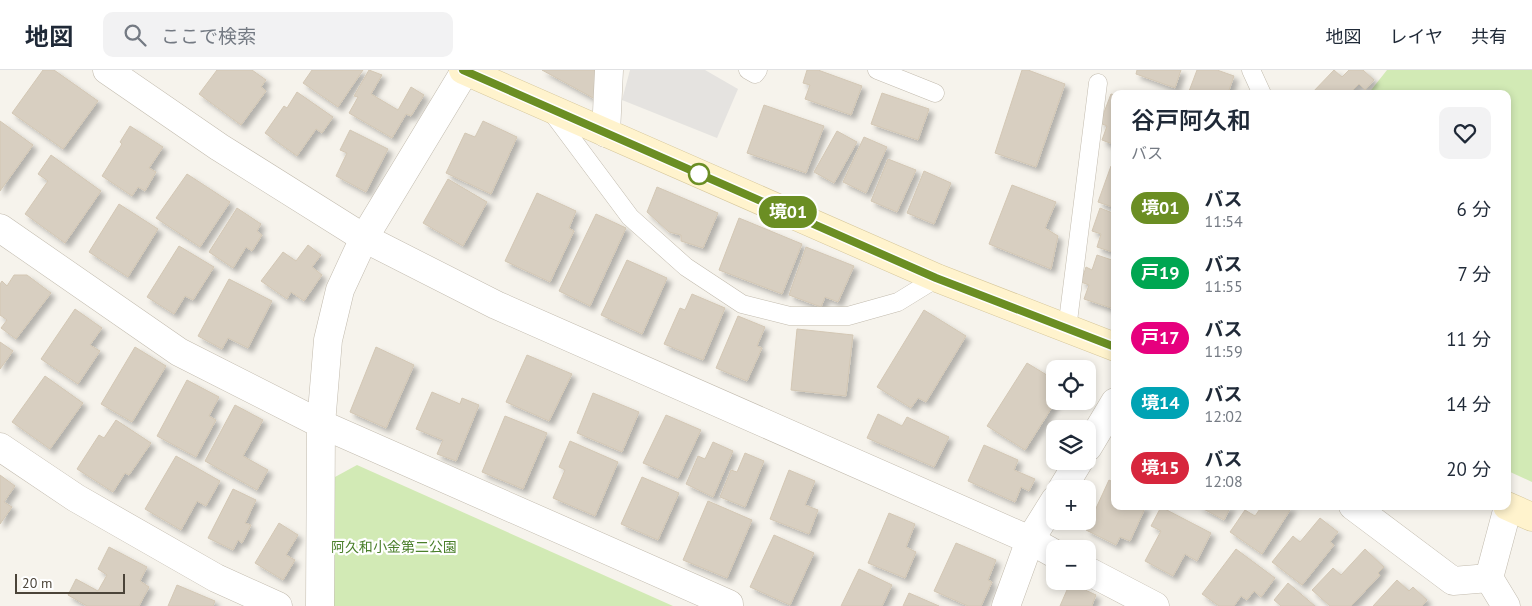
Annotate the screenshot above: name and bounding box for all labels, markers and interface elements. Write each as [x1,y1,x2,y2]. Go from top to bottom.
search box [103,12,453,57]
text: 地図 [25,21,73,52]
icon: search [121,21,149,49]
text: ここで検索 [161,24,256,48]
text: 地図 [1326,25,1362,48]
text: レイヤ [1390,25,1443,48]
text: 共有 [1471,25,1507,48]
text: 谷戸阿久和 [1131,105,1251,136]
button: heart [1439,107,1491,159]
text: バス [1131,143,1163,163]
unlabelled marker [688,163,710,185]
text: バス [1204,187,1242,211]
line badge: 境01 [759,196,817,228]
text: 境01 [1141,196,1179,219]
text: 6 分 [1457,197,1491,221]
text: 境01 [769,200,807,223]
text: 11:54 [1204,211,1243,231]
text: バス [1204,252,1242,276]
text: 戸19 [1141,261,1179,284]
text: 7 分 [1458,262,1491,286]
text: 11:55 [1204,276,1243,296]
text: バス [1204,317,1242,341]
text: 戸17 [1141,326,1179,349]
text: 11 分 [1446,327,1491,351]
text: 11:59 [1204,341,1243,361]
map controls [1046,360,1096,590]
button: locate [1046,360,1096,410]
text: バス [1204,382,1242,406]
text: 境14 [1141,391,1179,414]
text: 14 分 [1446,392,1491,416]
text: 12:02 [1204,406,1243,426]
button: layers [1046,420,1096,470]
text: バス [1204,447,1242,471]
text: 境15 [1141,456,1179,479]
text: 20 分 [1446,457,1491,481]
text: 12:08 [1204,471,1243,491]
button: + [1046,480,1096,530]
park label: 阿久和小金第二公園 [331,538,457,556]
button: − [1046,540,1096,590]
scale bar [15,571,125,594]
text: 20 m [22,574,52,592]

